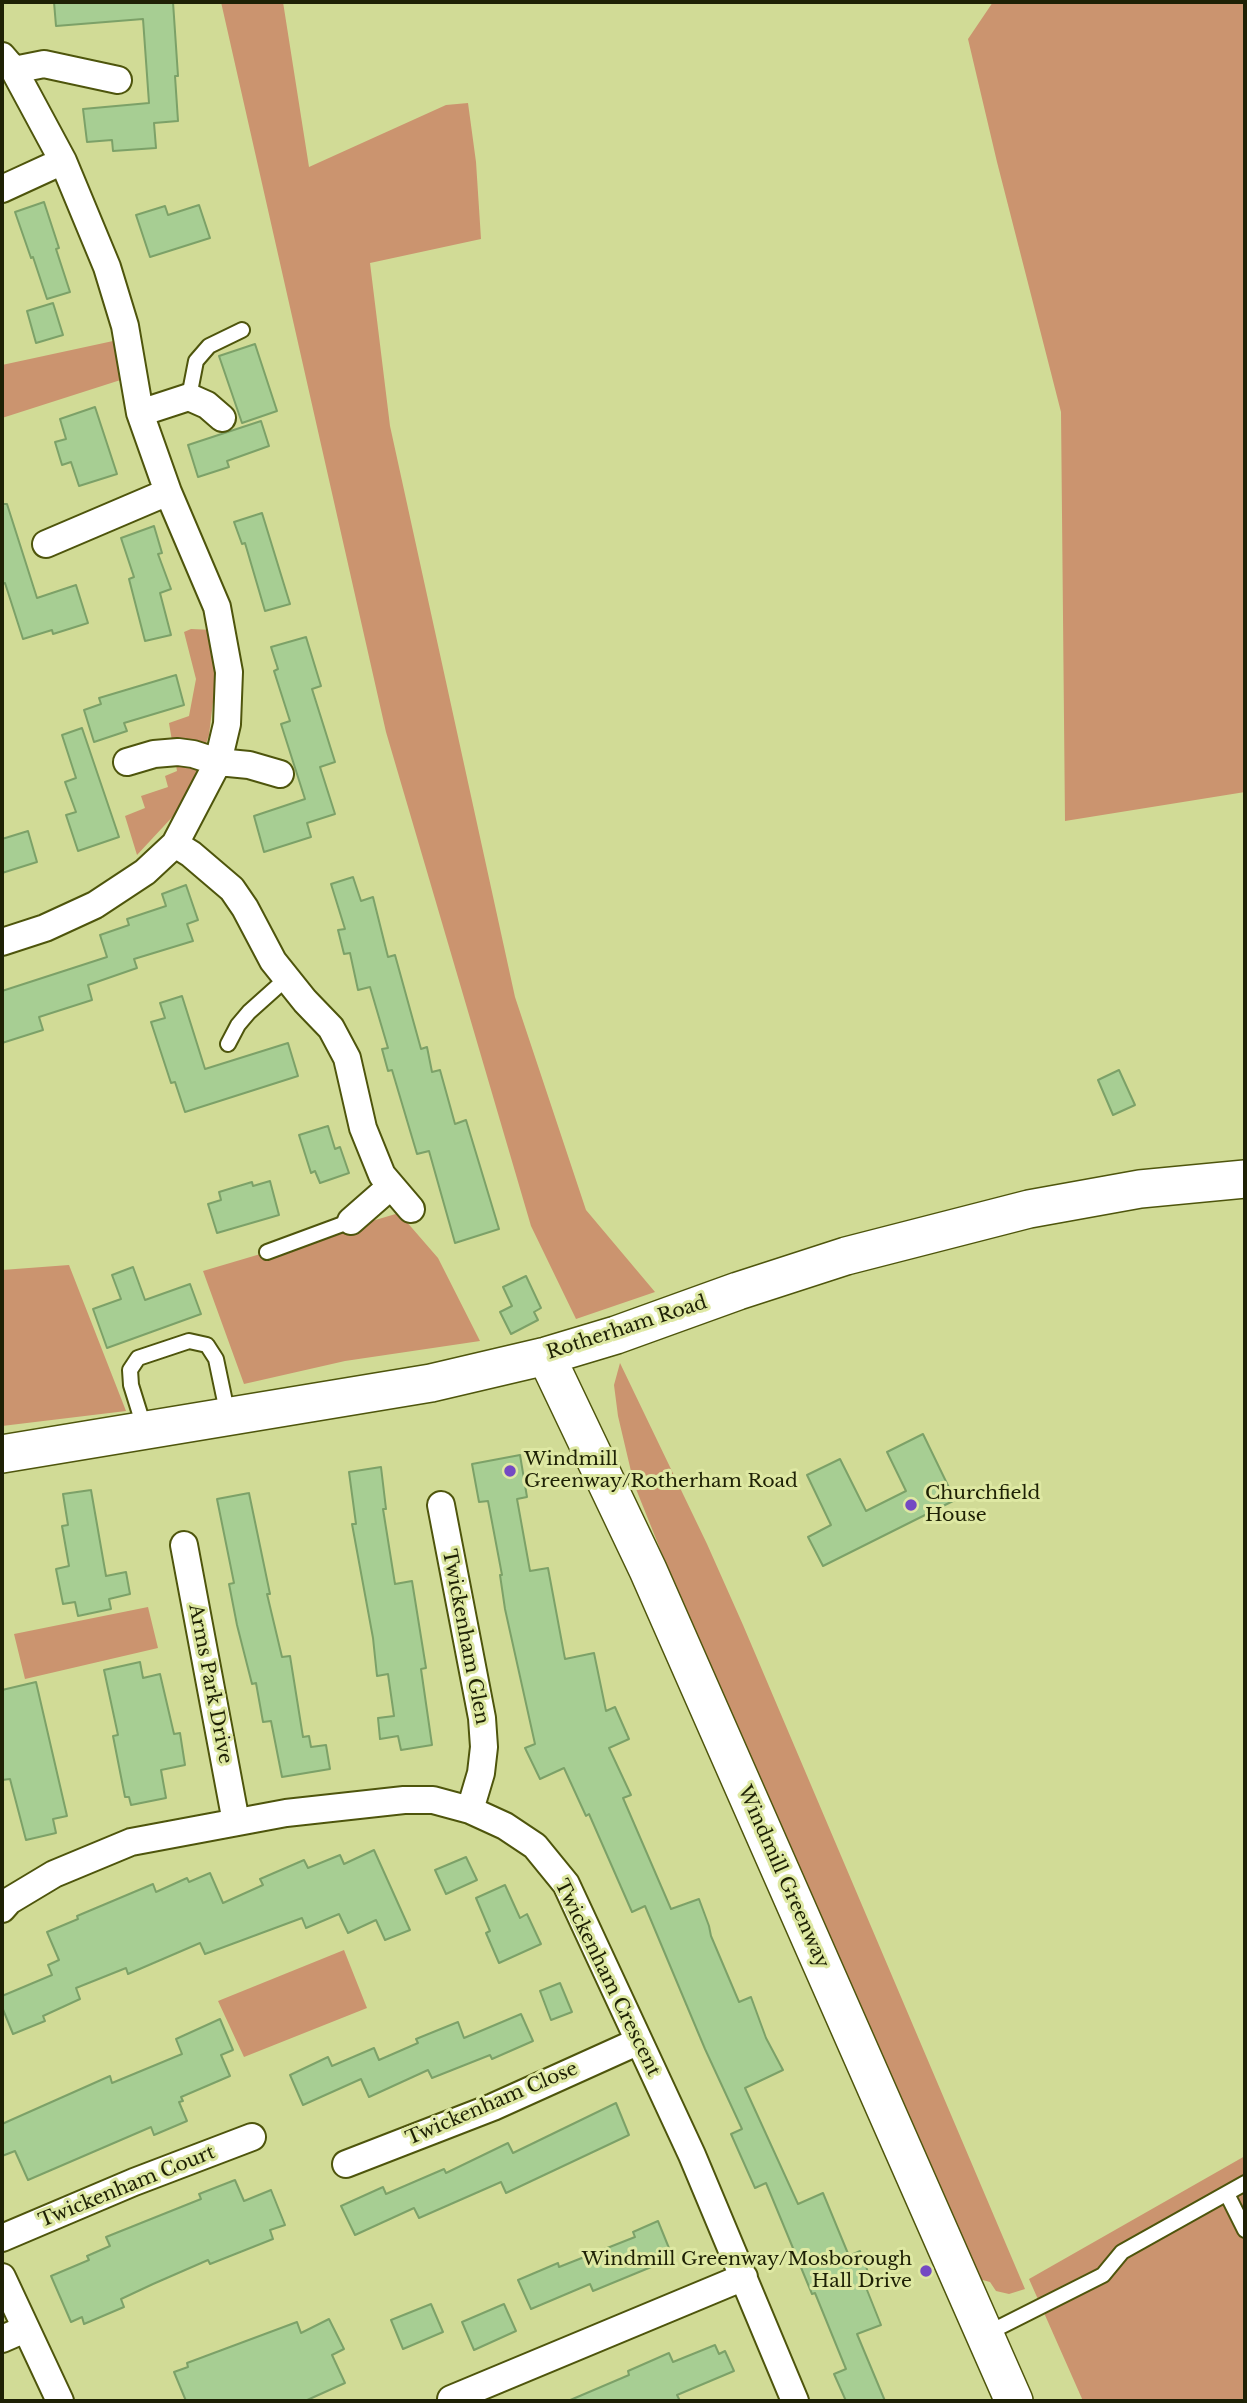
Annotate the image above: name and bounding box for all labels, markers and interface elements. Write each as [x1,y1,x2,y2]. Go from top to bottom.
street label: Rotherham Road [544,1291,710,1365]
place label: Windmill Greenway/Rotherham Road [524,1449,798,1493]
marker: Windmill Greenway/Rotherham Road [502,1463,518,1479]
place label: Churchfield House [925,1483,1040,1527]
marker: Churchfield House [903,1497,919,1513]
street label: Twickenham Glen [437,1548,493,1726]
street label: Arms Park Drive [183,1602,237,1766]
street label: Windmill Greenway [732,1782,834,1972]
street label: Twickenham Crescent [549,1876,665,2080]
street label: Twickenham Close [403,2057,581,2151]
street label: Twickenham Court [36,2141,218,2233]
place label: Windmill Greenway/Mosborough Hall Drive [582,2249,912,2293]
marker: Windmill Greenway/Mosborough Hall Drive [918,2263,934,2279]

